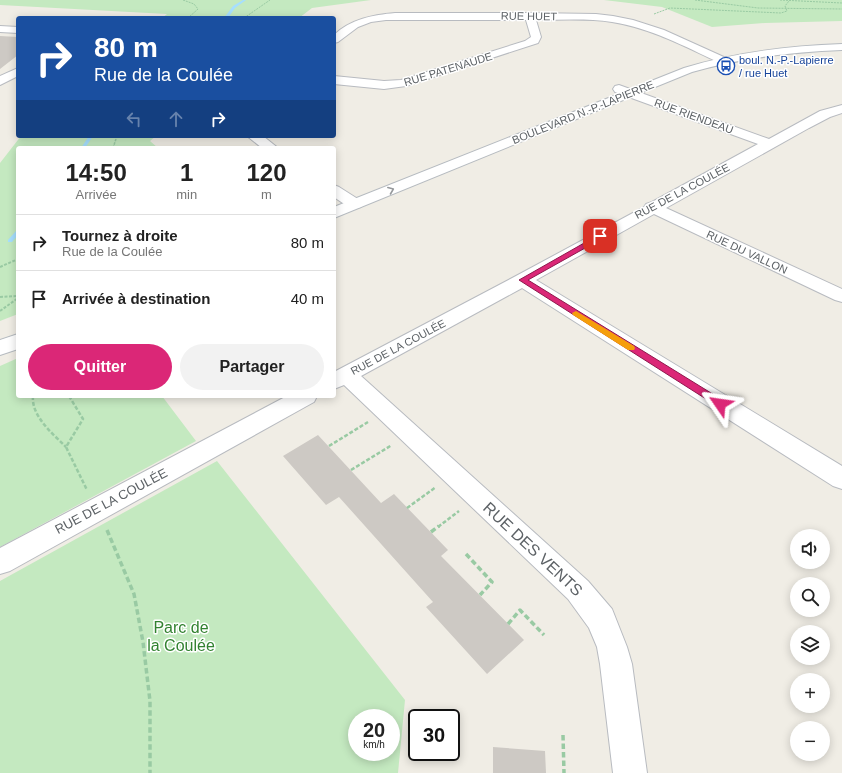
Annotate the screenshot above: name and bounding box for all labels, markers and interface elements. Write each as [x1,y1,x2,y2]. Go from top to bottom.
street label: RUE HUET [501,10,557,22]
icon: right [28,32,80,84]
text: 80 m [94,32,158,63]
street label: RUE PATENAUDE [402,50,494,88]
place label: boul. N.-P.-Lapierre / rue Huet [739,54,834,79]
bus stop icon: boul. N.-P.-Lapierre / rue Huet [716,56,736,76]
text: Rue de la Coulée [94,65,233,85]
street label: BOULEVARD N.-P.-LAPIERRE [510,78,656,146]
street label: RUE RIENDEAU [653,96,735,136]
icon: left [123,108,145,130]
icon: ahead [165,108,187,130]
icon: right [207,108,229,130]
text: 14:50 [65,159,127,186]
text: 1 [180,159,193,186]
text: 120 [247,159,287,186]
street label: RUE DE LA COULÉE [632,161,732,221]
one-way arrow [387,186,394,194]
text: Arrivée [75,187,117,202]
text: min [176,187,197,202]
text: m [261,187,272,202]
pin [583,219,617,253]
icon: arrive [589,225,611,247]
text: Tournez à droite [62,227,178,244]
street label: RUE DU VALLON [705,228,789,276]
icon: right [28,232,50,254]
text: 80 m [291,234,324,251]
text: Rue de la Coulée [62,244,162,259]
icon: arrive [28,288,50,310]
text: Arrivée à destination [62,290,210,307]
text: 40 m [291,290,324,307]
street label: RUE DE LA COULÉE [348,317,448,377]
button: Quitter [28,344,172,390]
button: Partager [180,344,324,390]
position arrow [699,383,741,425]
street label: RUE DE LA COULÉE [52,465,170,537]
street label: RUE DES VENTS [480,499,586,599]
map controls [790,529,830,761]
button: sound [790,529,830,569]
button: search [790,577,830,617]
park label: Parc de la Coulée [147,619,215,654]
button: layers [790,625,830,665]
button: + [790,673,830,713]
speed limit sign: 30 [408,709,460,761]
text: 20 [363,719,385,741]
button: − [790,721,830,761]
text: km/h [363,739,385,750]

